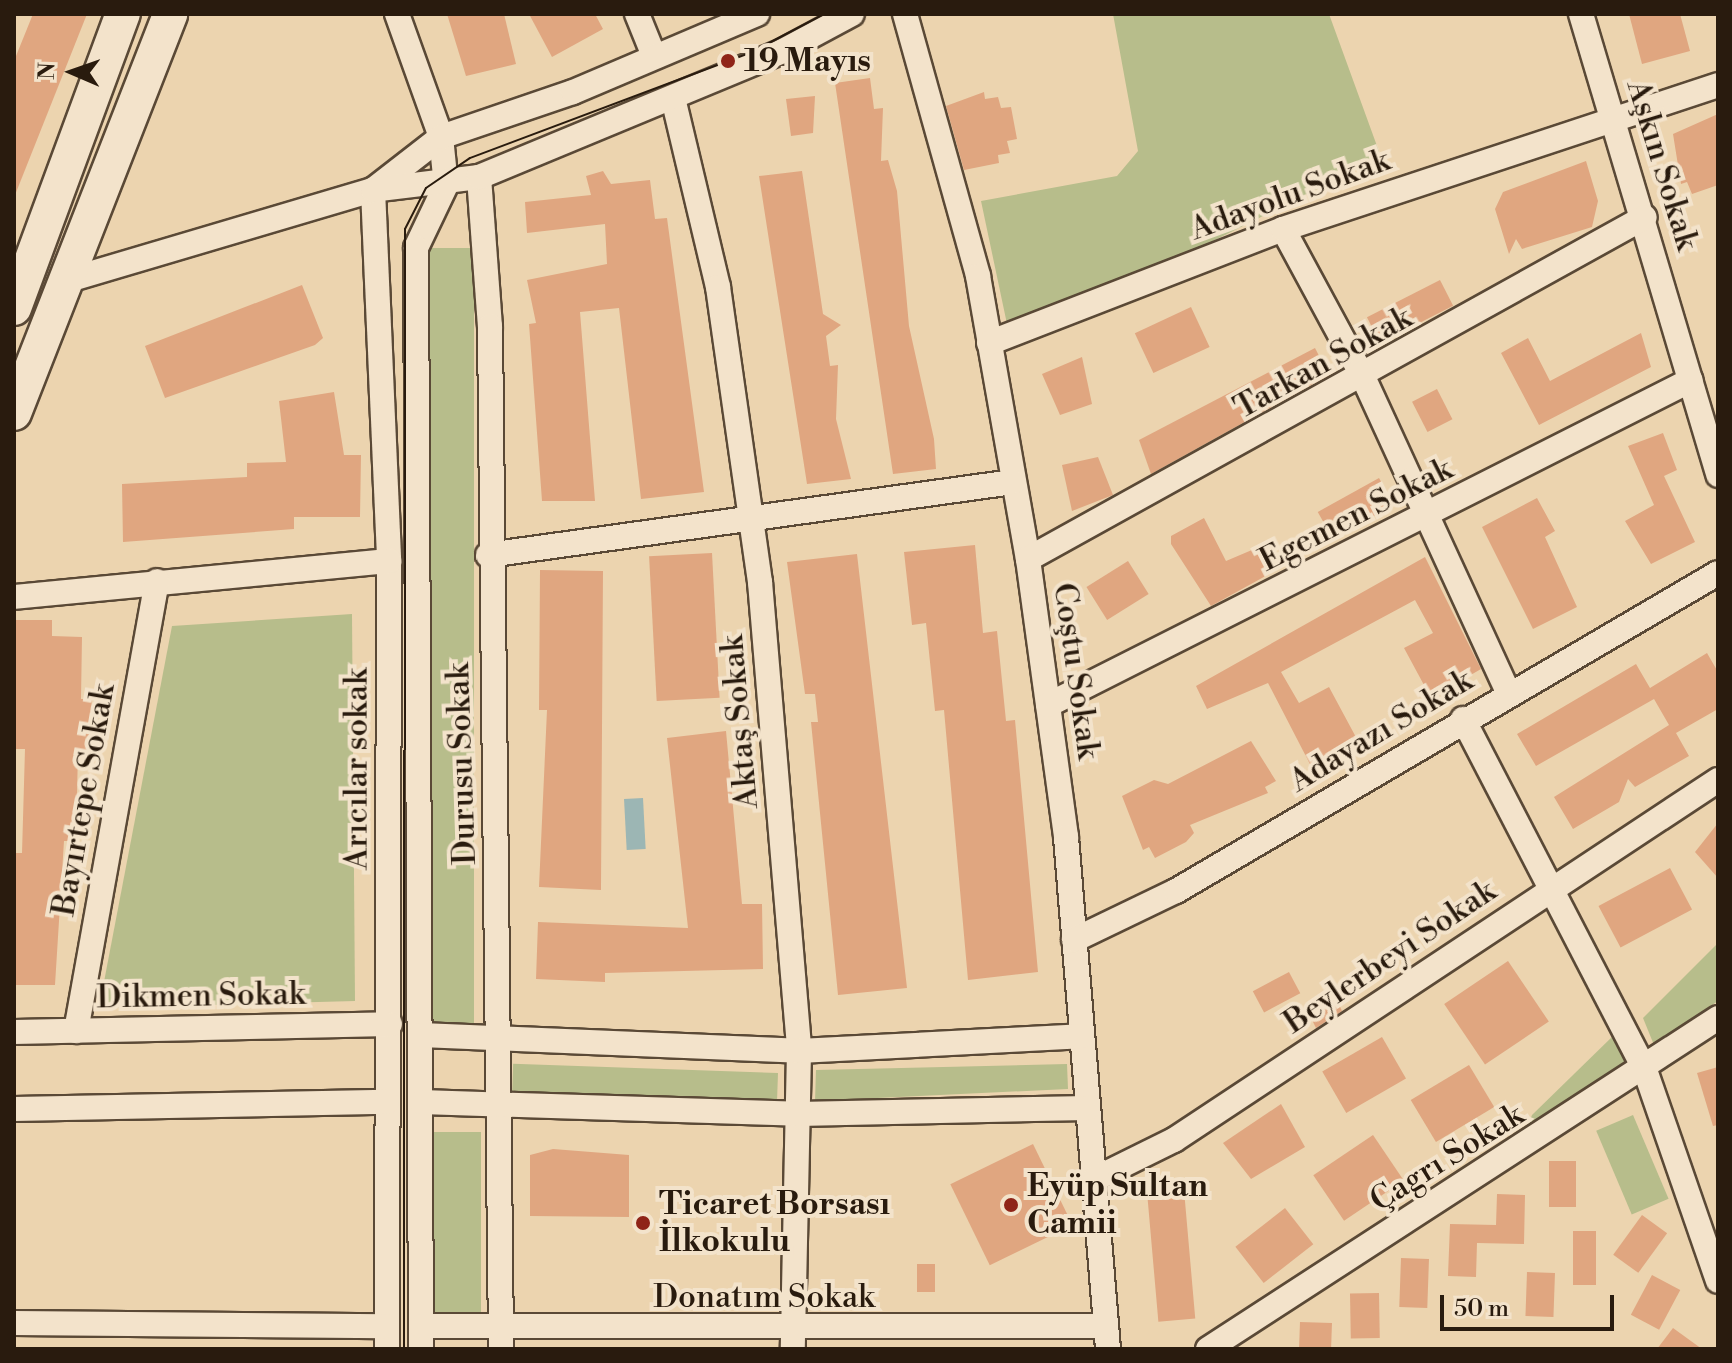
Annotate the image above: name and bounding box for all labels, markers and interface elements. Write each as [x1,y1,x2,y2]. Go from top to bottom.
north arrow [32,32,112,112]
place label: 19 Mayıs [744,42,871,80]
marker: 19 Mayıs [719,52,737,70]
text: N [34,62,61,80]
street label: Aşkın Sokak [1618,75,1706,255]
street label: Adayolu Sokak [1185,141,1395,249]
street label: Tarkan Sokak [1228,298,1418,428]
street label: Egemen Sokak [1253,450,1459,580]
street label: Coştu Sokak [1045,581,1107,761]
street label: Aktaş Sokak [713,634,767,810]
street label: Adayazı Sokak [1283,661,1479,801]
street label: Durusu Sokak [439,662,485,866]
street label: Arıcılar sokak [338,668,376,870]
street label: Bayırtepe Sokak [45,681,123,919]
street label: Beylerbeyi Sokak [1277,872,1503,1042]
street label: Dikmen Sokak [96,975,306,1017]
street label: Çagrı Sokak [1363,1096,1531,1220]
place label: Eyüp Sultan Camii [1027,1168,1208,1243]
place label: Ticaret Borsası İlkokulu [659,1186,890,1261]
marker: Eyüp Sultan Camii [1002,1196,1020,1214]
marker: Ticaret Borsası İlkokulu [634,1214,652,1232]
street label: Donatım Sokak [653,1278,875,1316]
scale bar [1444,1279,1618,1329]
text: 50 m [1454,1294,1509,1324]

